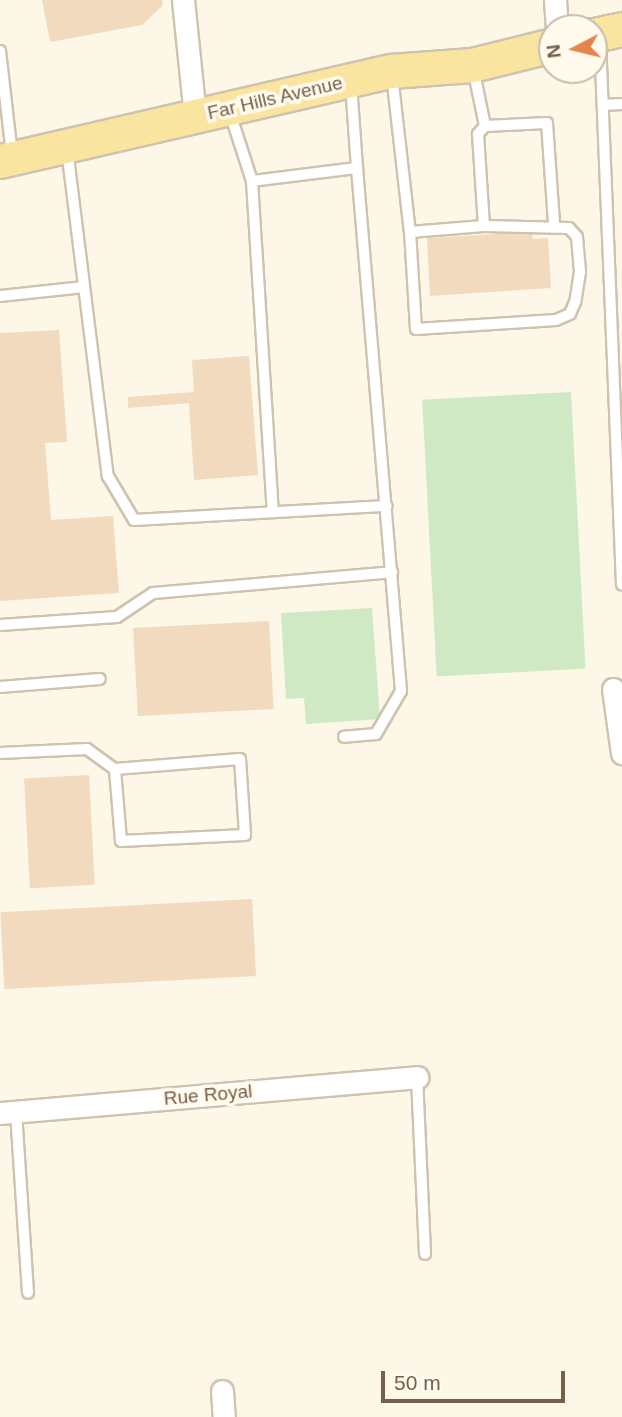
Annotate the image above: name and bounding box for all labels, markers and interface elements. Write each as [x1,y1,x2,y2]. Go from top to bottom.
north arrow [538,14,608,84]
text: N [542,43,565,59]
street label: Far Hills Avenue [205,71,345,125]
street label: Rue Royal [163,1080,253,1110]
scale bar [384,1358,568,1402]
text: 50 m [394,1371,441,1394]

